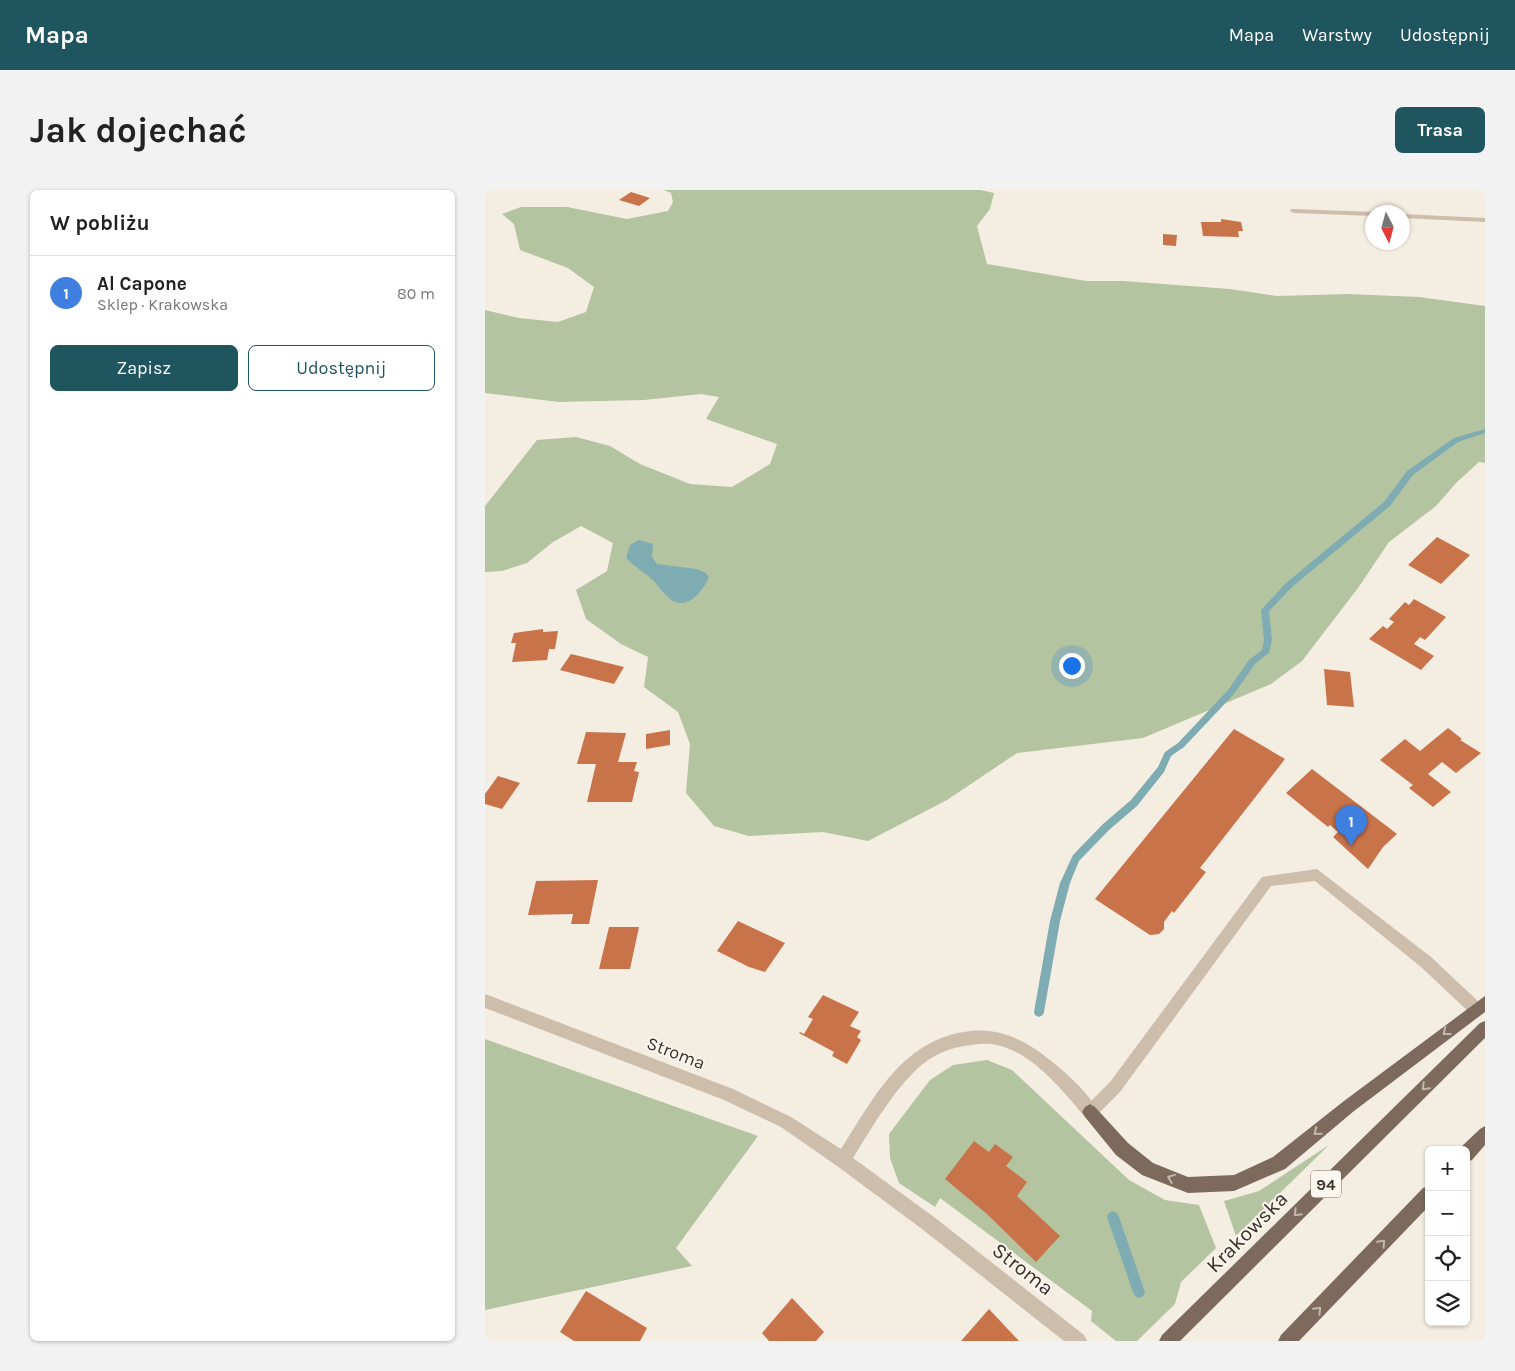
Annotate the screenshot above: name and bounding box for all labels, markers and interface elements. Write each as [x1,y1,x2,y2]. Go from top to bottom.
text: Mapa [25,21,89,49]
text: Mapa [1229,24,1274,46]
text: Warstwy [1302,24,1372,46]
text: Udostępnij [1400,24,1490,46]
button: Trasa [1395,107,1485,153]
text: Jak dojechać [30,110,246,151]
north arrow [1365,205,1410,250]
text: W pobliżu [50,211,150,235]
text: Al Capone [97,273,187,295]
text: 1 [63,284,69,303]
text: 80 m [397,284,435,303]
text: Sklep · Krakowska [97,295,228,314]
button: Zapisz [50,345,238,391]
button: Udostępnij [248,345,435,391]
your location [1059,653,1085,679]
pin: 1 [1335,805,1367,846]
one-way arrow [1443,1027,1452,1035]
street label: Stroma [644,1032,708,1074]
one-way arrow [1422,1081,1431,1090]
one-way arrow [1314,1126,1323,1135]
map controls [1425,1146,1470,1326]
button: + [1425,1146,1470,1191]
road number: 94 [1311,1171,1341,1198]
one-way arrow [1167,1174,1176,1184]
street label: Krakowska [1201,1186,1293,1278]
button: − [1425,1191,1470,1236]
one-way arrow [1294,1207,1303,1216]
button: locate [1425,1236,1470,1281]
street label: Stroma [988,1238,1058,1300]
one-way arrow [1376,1240,1385,1249]
button: layers [1425,1281,1470,1326]
one-way arrow [1312,1306,1321,1315]

